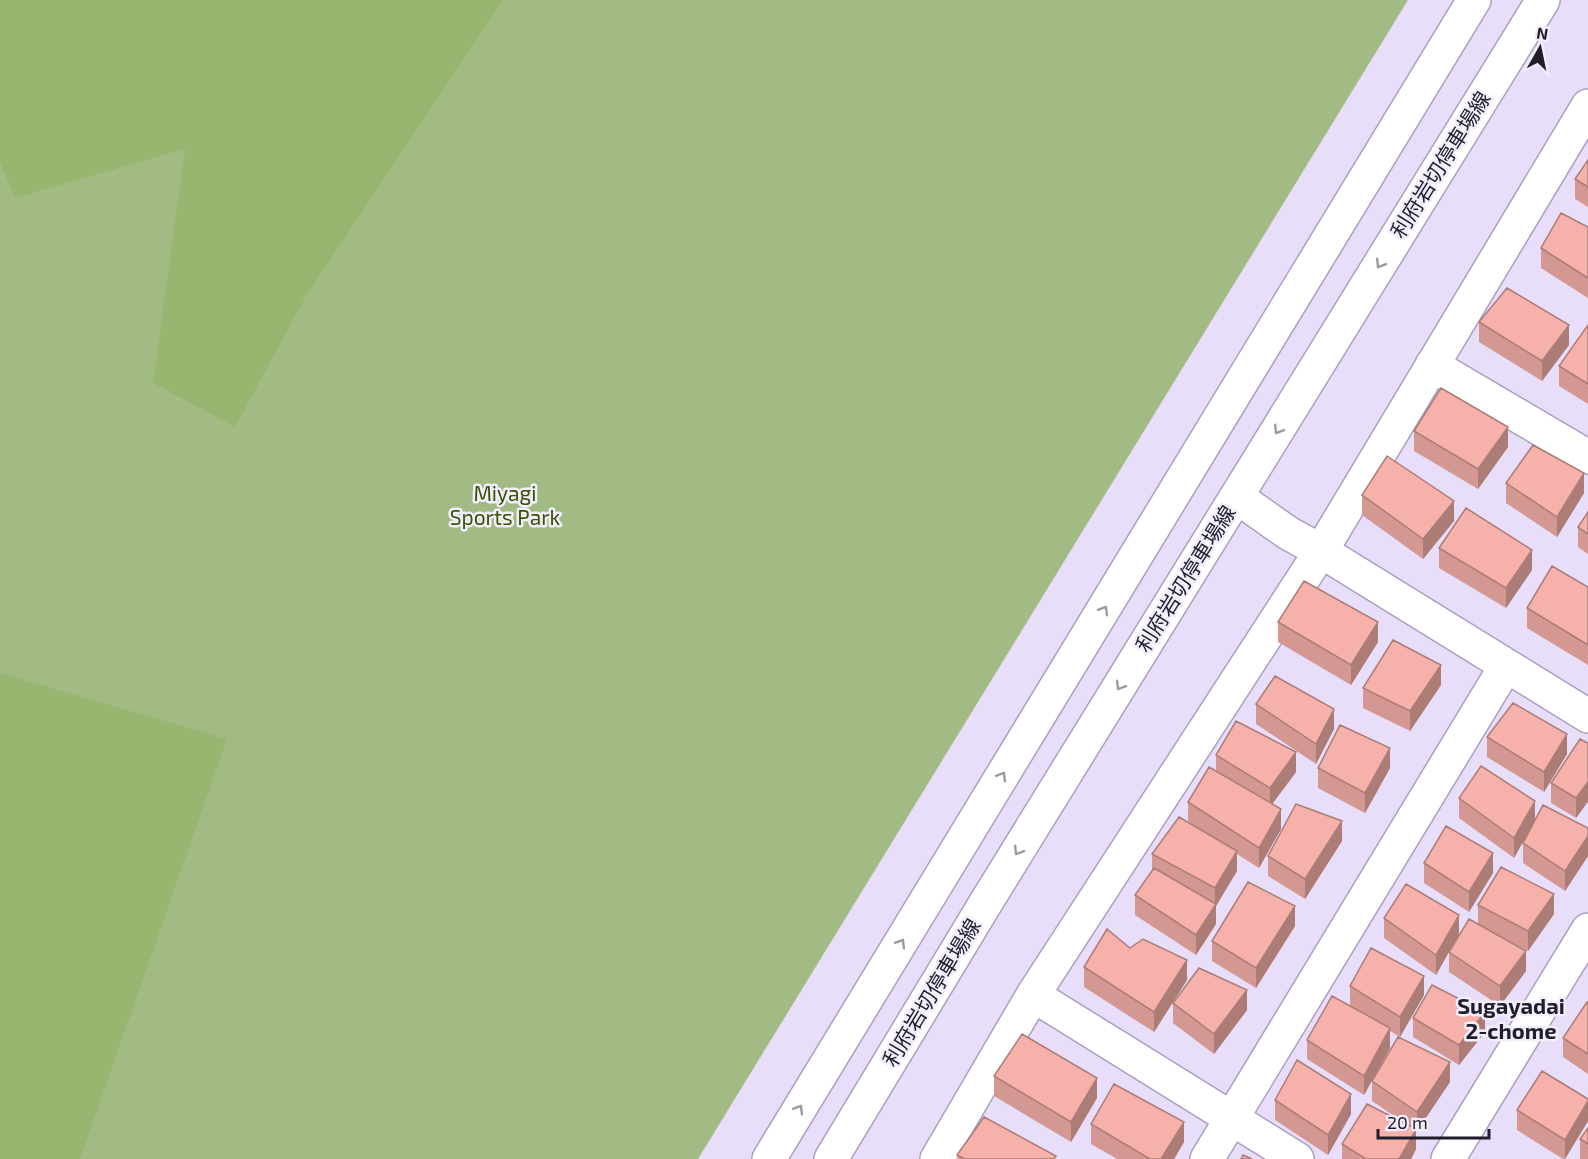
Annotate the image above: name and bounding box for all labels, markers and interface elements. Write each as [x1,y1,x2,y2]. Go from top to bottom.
north arrow [1510,18,1570,78]
text: N [1535,22,1550,43]
street label: 利府岩切停車場線 [1385,86,1495,242]
one-way arrow [1376,258,1388,268]
one-way arrow [1273,424,1285,434]
park label: Miyagi Sports Park [450,480,561,529]
street label: 利府岩切停車場線 [1130,500,1240,656]
one-way arrow [1097,606,1108,616]
one-way arrow [1116,680,1128,690]
one-way arrow [995,772,1007,782]
one-way arrow [1014,845,1025,856]
street label: 利府岩切停車場線 [877,914,985,1071]
one-way arrow [893,939,905,949]
district label: Sugayadai 2-chome [1457,992,1565,1043]
scale bar [1378,1102,1489,1140]
one-way arrow [792,1105,804,1115]
text: 20 m [1387,1111,1428,1133]

